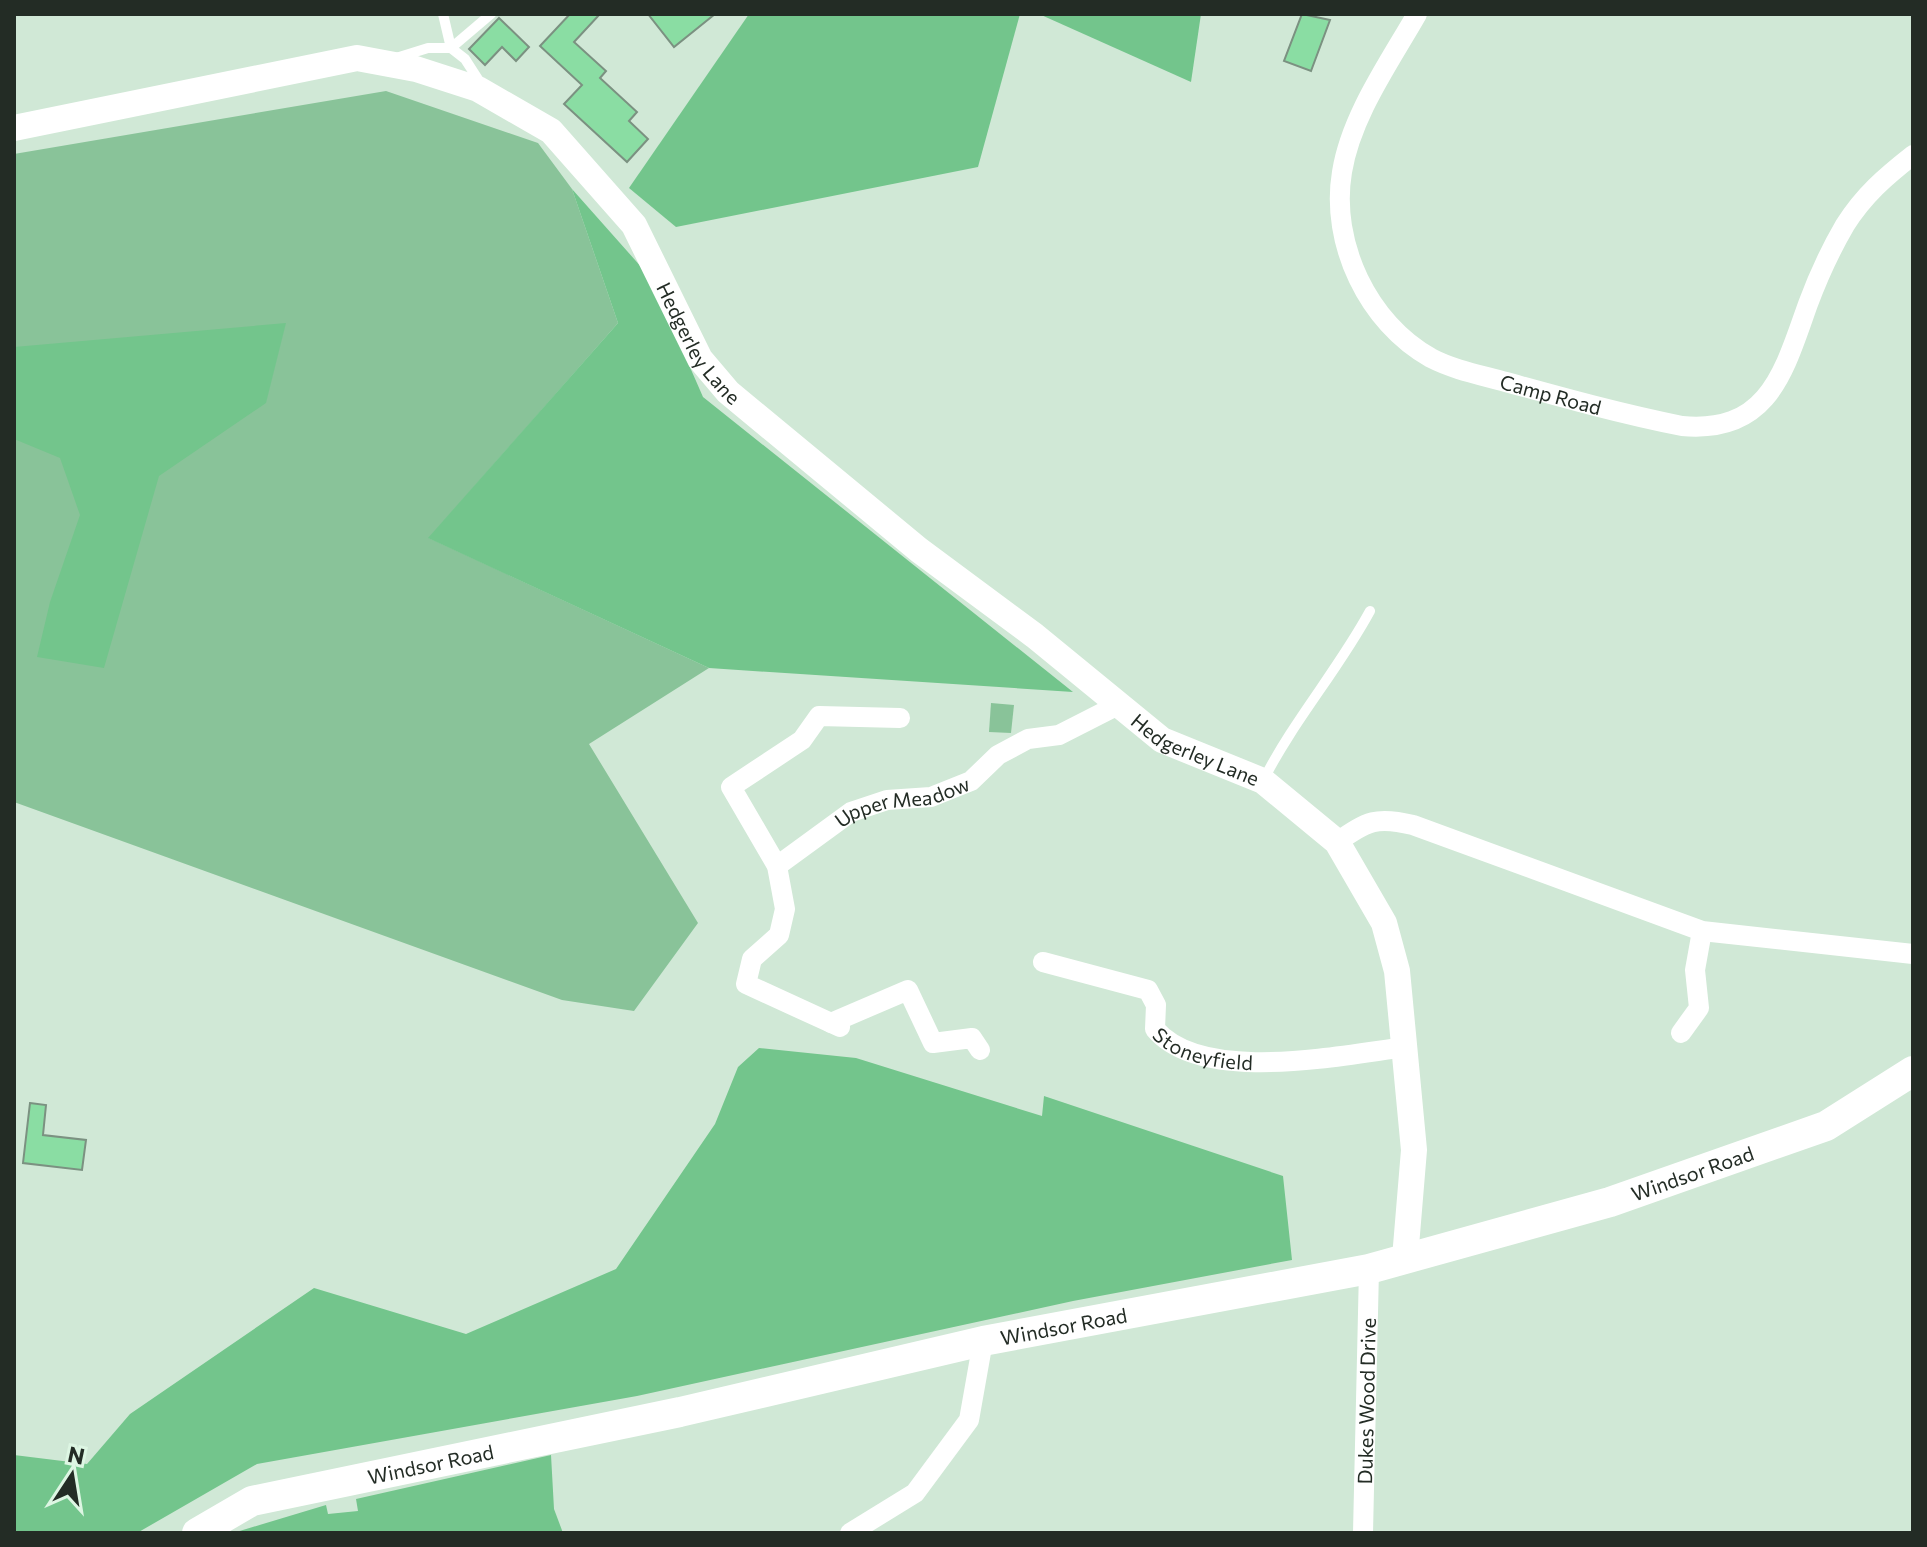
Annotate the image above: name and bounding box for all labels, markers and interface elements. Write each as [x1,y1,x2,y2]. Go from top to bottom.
street label: Hedgerley Lane [652,278,745,409]
street label: Camp Road [1497,369,1604,419]
street label: Hedgerley Lane [1127,708,1263,790]
street label: Upper Meadow [830,771,973,832]
street label: Stoneyfield [1148,1022,1253,1074]
street label: Windsor Road [1628,1140,1757,1206]
street label: Windsor Road [998,1302,1129,1350]
street label: Dukes Wood Drive [1352,1318,1380,1485]
north arrow [32,1435,112,1515]
street label: Windsor Road [365,1439,496,1489]
text: N [65,1440,87,1470]

